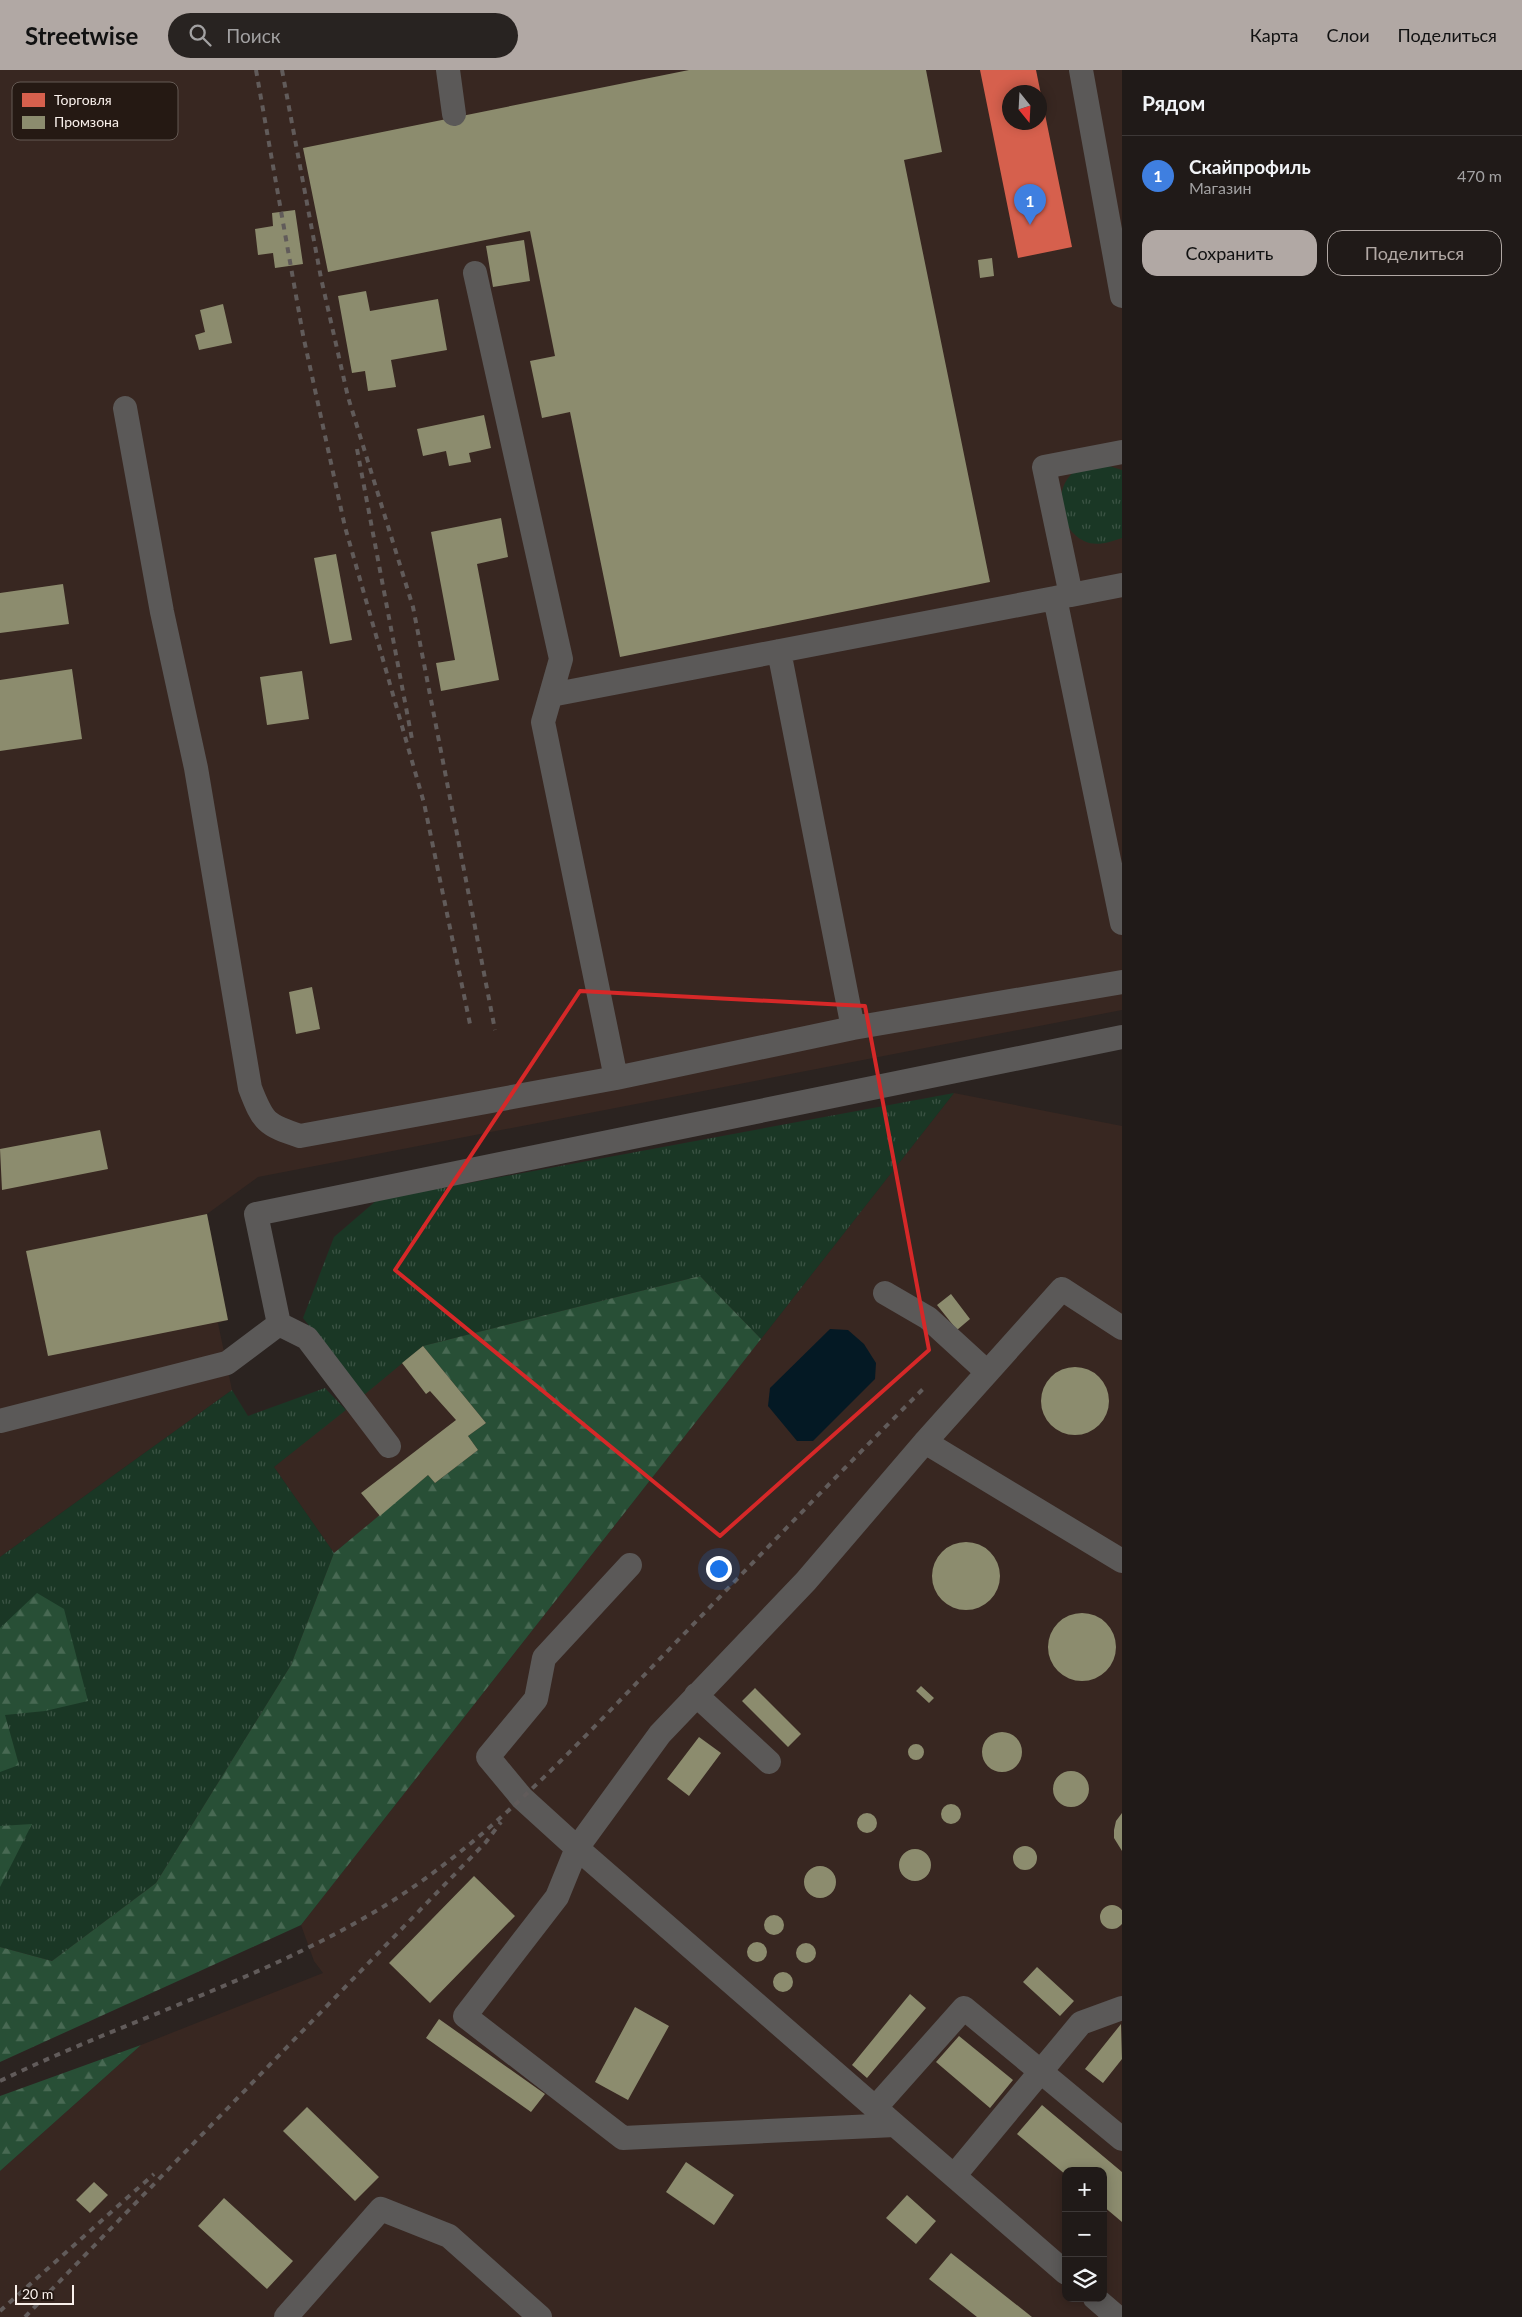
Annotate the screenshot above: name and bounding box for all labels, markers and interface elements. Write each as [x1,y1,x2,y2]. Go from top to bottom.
search box [168,13,518,58]
text: Streetwise [25,21,138,50]
icon: search [186,21,214,49]
text: Поиск [226,24,281,47]
text: Карта [1250,24,1298,46]
text: Слои [1326,24,1370,46]
text: Поделиться [1398,24,1497,46]
legend [12,82,178,140]
north arrow [1002,85,1047,130]
text: Рядом [1142,90,1205,115]
text: Торговля [54,91,112,108]
text: Промзона [54,113,119,130]
text: Скайпрофиль [1189,155,1311,178]
text: 1 [1153,166,1163,185]
text: 470 m [1457,166,1502,185]
text: Магазин [1189,178,1251,197]
pin: 1 [1014,184,1046,225]
button: Сохранить [1142,230,1317,276]
button: Поделиться [1327,230,1502,276]
your location [706,1556,732,1582]
map controls [1062,2167,1107,2302]
button: + [1062,2167,1107,2212]
button: − [1062,2212,1107,2257]
button: layers [1062,2257,1107,2302]
scale bar [15,2282,74,2305]
text: 20 m [22,2285,53,2302]

